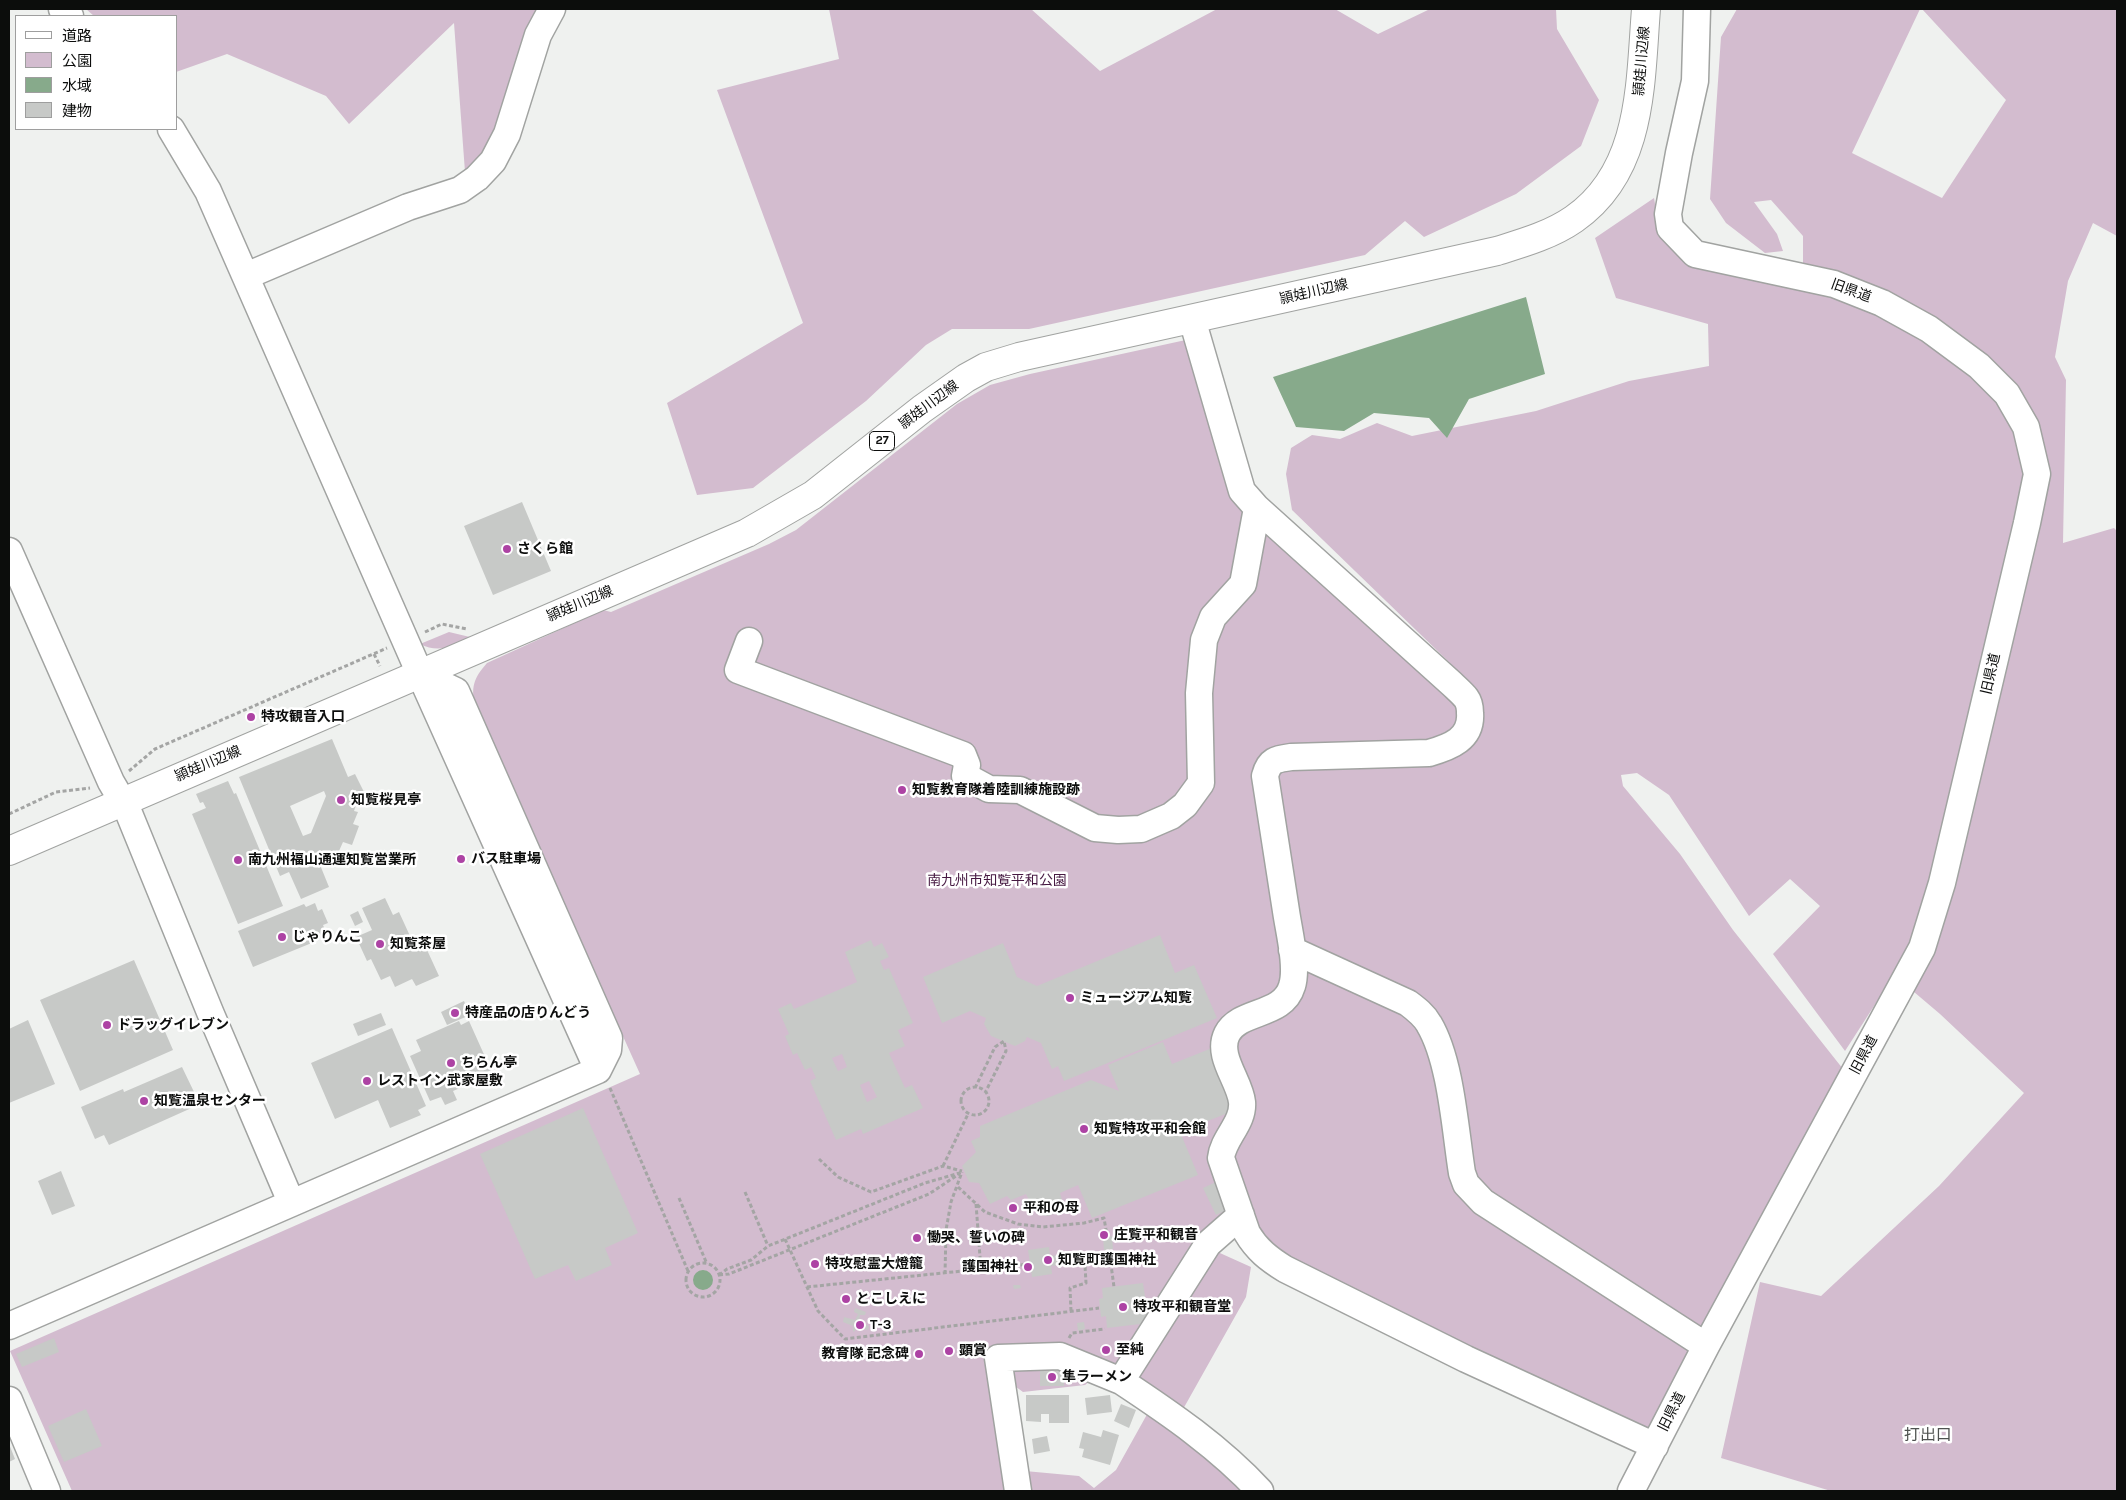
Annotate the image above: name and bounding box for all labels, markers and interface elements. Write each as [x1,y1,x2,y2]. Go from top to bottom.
legend [15,15,178,130]
street label: 頴娃川辺線 [1631,25,1653,97]
text: 道路 [62,27,92,45]
text: 公園 [62,52,92,70]
text: 水域 [62,77,92,95]
text: 建物 [62,102,92,120]
street label: 頴娃川辺線 [1278,276,1350,308]
street label: 旧県道 [1828,276,1874,306]
street label: 頴娃川辺線 [896,377,962,433]
road number: 27 [870,432,894,451]
place label: さくら館 [517,541,573,557]
marker: さくら館 [501,543,513,555]
street label: 頴娃川辺線 [545,583,615,625]
street label: 旧県道 [1978,652,2004,696]
place label: 特攻観音入口 [261,709,345,725]
marker: 特攻観音入口 [245,711,257,723]
street label: 頴娃川辺線 [173,743,243,785]
place label: 知覧教育隊着陸訓練施設跡 [912,782,1080,798]
marker: 知覧教育隊着陸訓練施設跡 [896,784,908,796]
place label: 知覧桜見亭 [351,792,421,808]
marker: 知覧桜見亭 [335,794,347,806]
place label: バス駐車場 [471,851,541,867]
place label: 南九州福山通運知覧営業所 [248,852,416,868]
marker: バス駐車場 [455,853,467,865]
marker: 南九州福山通運知覧営業所 [232,854,244,866]
park label: 南九州市知覧平和公園 [927,873,1067,889]
place label: じゃりんこ [292,929,362,945]
marker: じゃりんこ [276,931,288,943]
place label: 知覧茶屋 [390,936,446,952]
marker: 知覧茶屋 [374,938,386,950]
place label: ミュージアム知覧 [1080,990,1192,1006]
marker: ミュージアム知覧 [1064,992,1076,1004]
place label: 特産品の店りんどう [465,1005,591,1021]
marker: 特産品の店りんどう [449,1007,461,1019]
place label: ドラッグイレブン [117,1017,229,1033]
marker: ドラッグイレブン [101,1019,113,1031]
street label: 旧県道 [1847,1033,1881,1077]
place label: ちらん亭 [461,1055,517,1071]
marker: ちらん亭 [445,1057,457,1069]
place label: レストイン武家屋敷 [377,1073,503,1089]
marker: レストイン武家屋敷 [361,1075,373,1087]
place label: 知覧温泉センター [154,1093,266,1109]
marker: 知覧温泉センター [138,1095,150,1107]
place label: 知覧特攻平和会館 [1094,1121,1206,1137]
marker: 知覧特攻平和会館 [1078,1123,1090,1135]
place label: 平和の母 [1023,1200,1079,1216]
marker: 平和の母 [1007,1202,1019,1214]
place label: 庄覧平和観音 [1114,1227,1198,1243]
marker: 庄覧平和観音 [1098,1229,1110,1241]
place label: 慟哭、誓いの碑 [927,1230,1025,1246]
marker: 慟哭、誓いの碑 [911,1232,923,1244]
place label: 知覧町護国神社 [1058,1252,1156,1268]
marker: 知覧町護国神社 [1042,1254,1054,1266]
place label: 特攻慰霊大燈籠 [825,1256,923,1272]
marker: 特攻慰霊大燈籠 [809,1258,821,1270]
place label: 護国神社 [962,1259,1018,1275]
marker: 護国神社 [1022,1261,1034,1273]
place label: とこしえに [856,1291,926,1307]
marker: とこしえに [840,1293,852,1305]
place label: 特攻平和観音堂 [1133,1299,1231,1315]
marker: 特攻平和観音堂 [1117,1301,1129,1313]
place label: T-3 [870,1317,891,1333]
marker: T-3 [854,1319,866,1331]
place label: 至純 [1116,1342,1144,1358]
place label: 顕賞 [959,1343,987,1359]
marker: 至純 [1100,1344,1112,1356]
marker: 顕賞 [943,1345,955,1357]
place label: 教育隊 記念碑 [821,1346,909,1362]
marker: 教育隊 記念碑 [913,1348,925,1360]
place label: 隼ラーメン [1062,1369,1132,1385]
marker: 隼ラーメン [1046,1371,1058,1383]
street label: 旧県道 [1655,1389,1689,1435]
district label: 打出口 [1904,1425,1952,1445]

